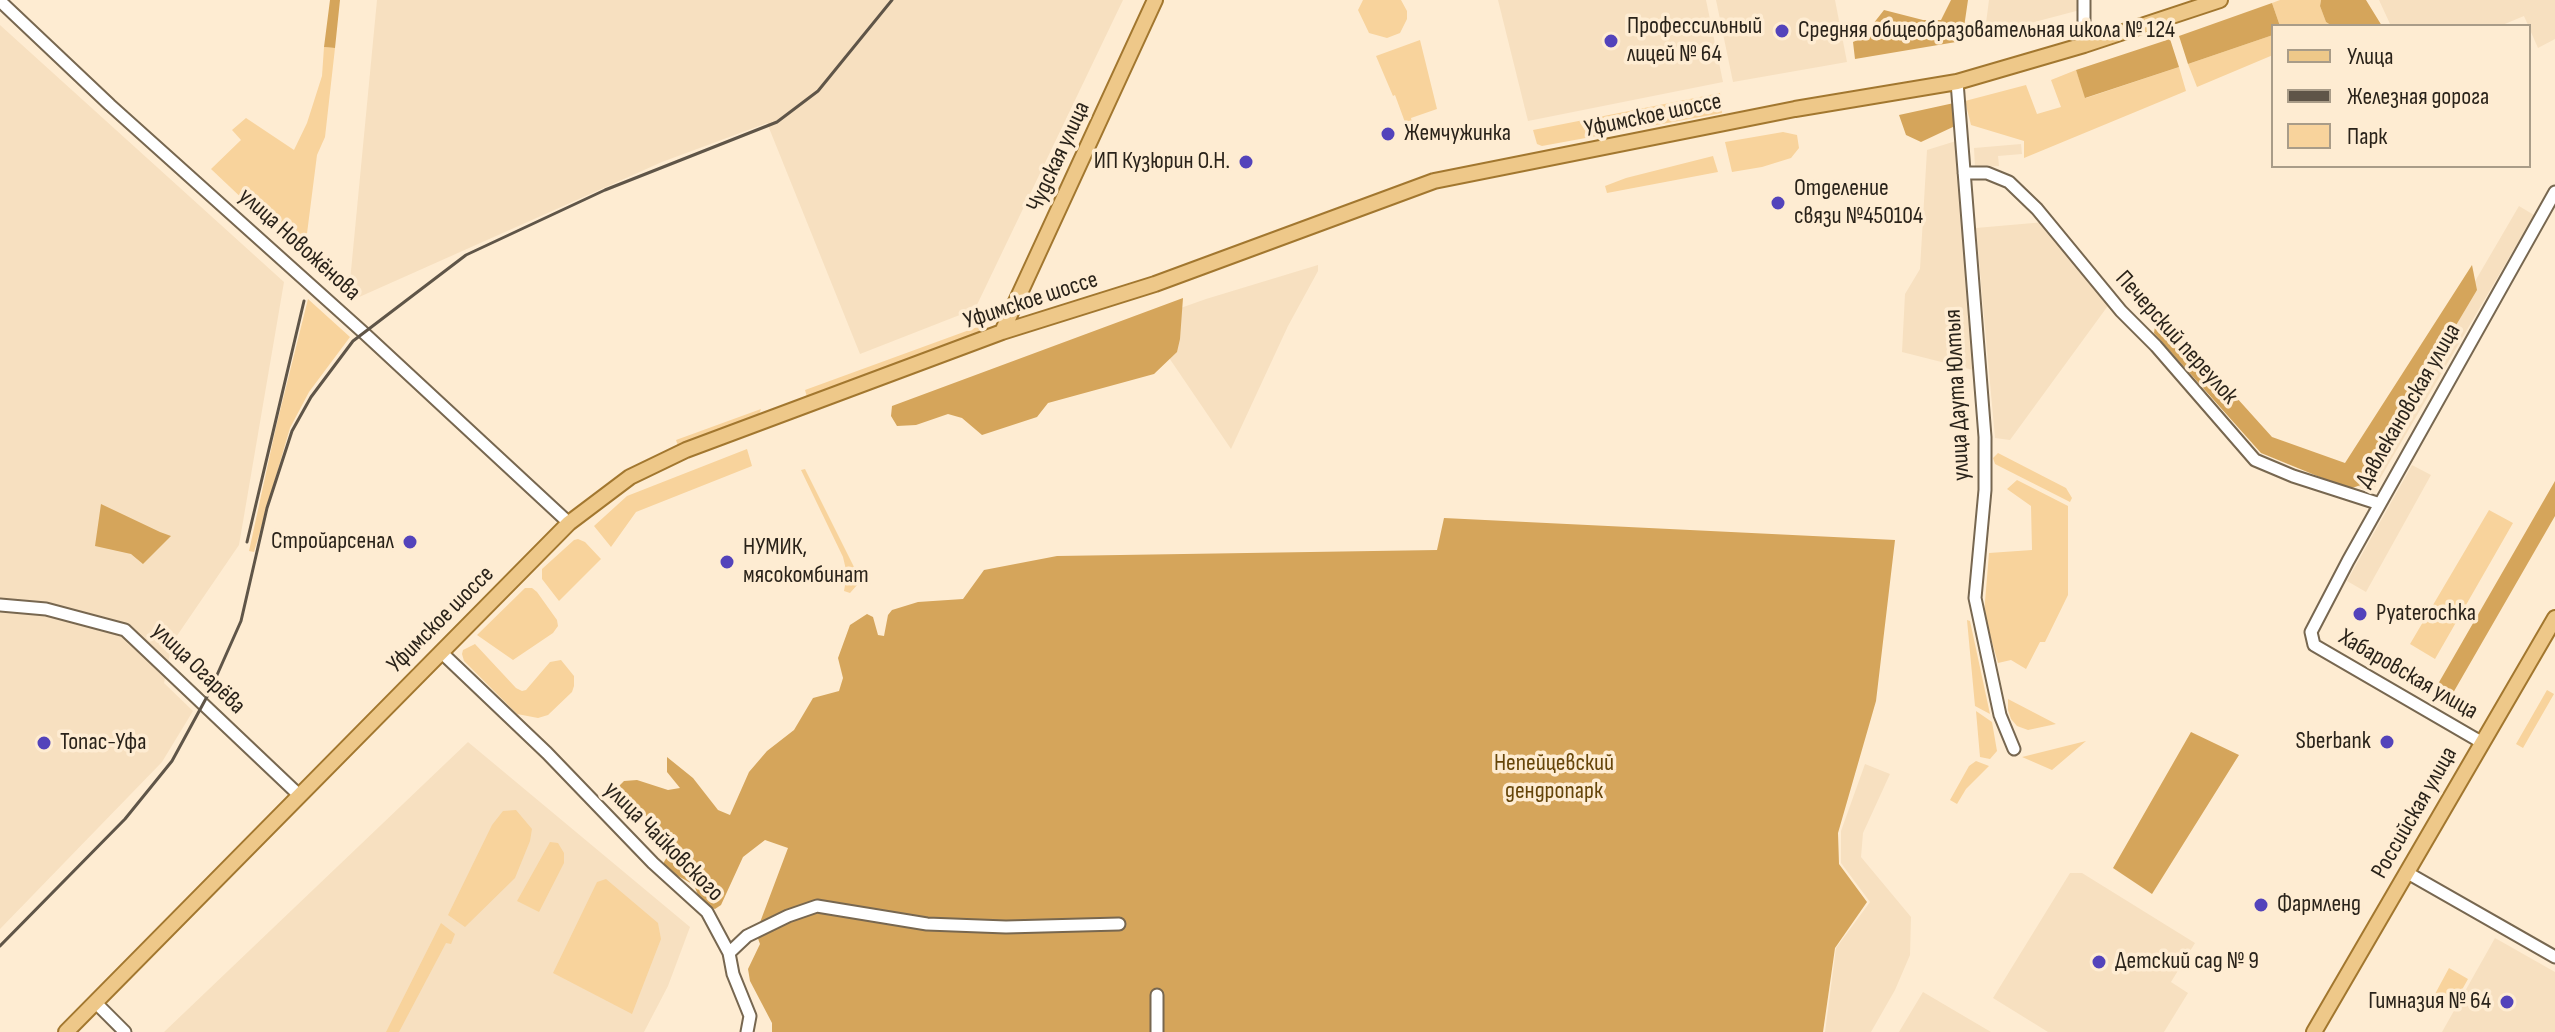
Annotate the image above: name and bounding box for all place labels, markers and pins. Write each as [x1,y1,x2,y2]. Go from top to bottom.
place label: Профессильный лицей № 64 [1627,13,1762,69]
place label: Средняя общеобразовательная школа № 124 [1798,17,2175,45]
marker: Средняя общеобразовательная школа № 124 [1773,22,1791,40]
marker: Профессильный лицей № 64 [1602,32,1620,50]
place label: Жемчужинка [1404,120,1511,148]
marker: Жемчужинка [1379,125,1397,143]
place label: ИП Кузюрин О.Н. [1094,148,1230,176]
marker: ИП Кузюрин О.Н. [1237,153,1255,171]
place label: Отделение связи №450104 [1794,175,1923,231]
marker: Отделение связи №450104 [1769,194,1787,212]
place label: Стройарсенал [271,528,394,556]
marker: Стройарсенал [401,533,419,551]
place label: НУМИК, мясокомбинат [743,534,869,590]
marker: НУМИК, мясокомбинат [718,553,736,571]
place label: Pyaterochka [2376,600,2476,628]
marker: Pyaterochka [2351,605,2369,623]
place label: Sberbank [2296,728,2371,756]
place label: Топас-Уфа [60,729,146,757]
marker: Sberbank [2378,733,2396,751]
marker: Топас-Уфа [35,734,53,752]
place label: Фармленд [2277,891,2361,919]
marker: Фармленд [2252,896,2270,914]
place label: Детский сад № 9 [2115,948,2259,976]
marker: Детский сад № 9 [2090,953,2108,971]
place label: Гимназия № 64 [2368,988,2491,1016]
marker: Гимназия № 64 [2498,993,2516,1011]

